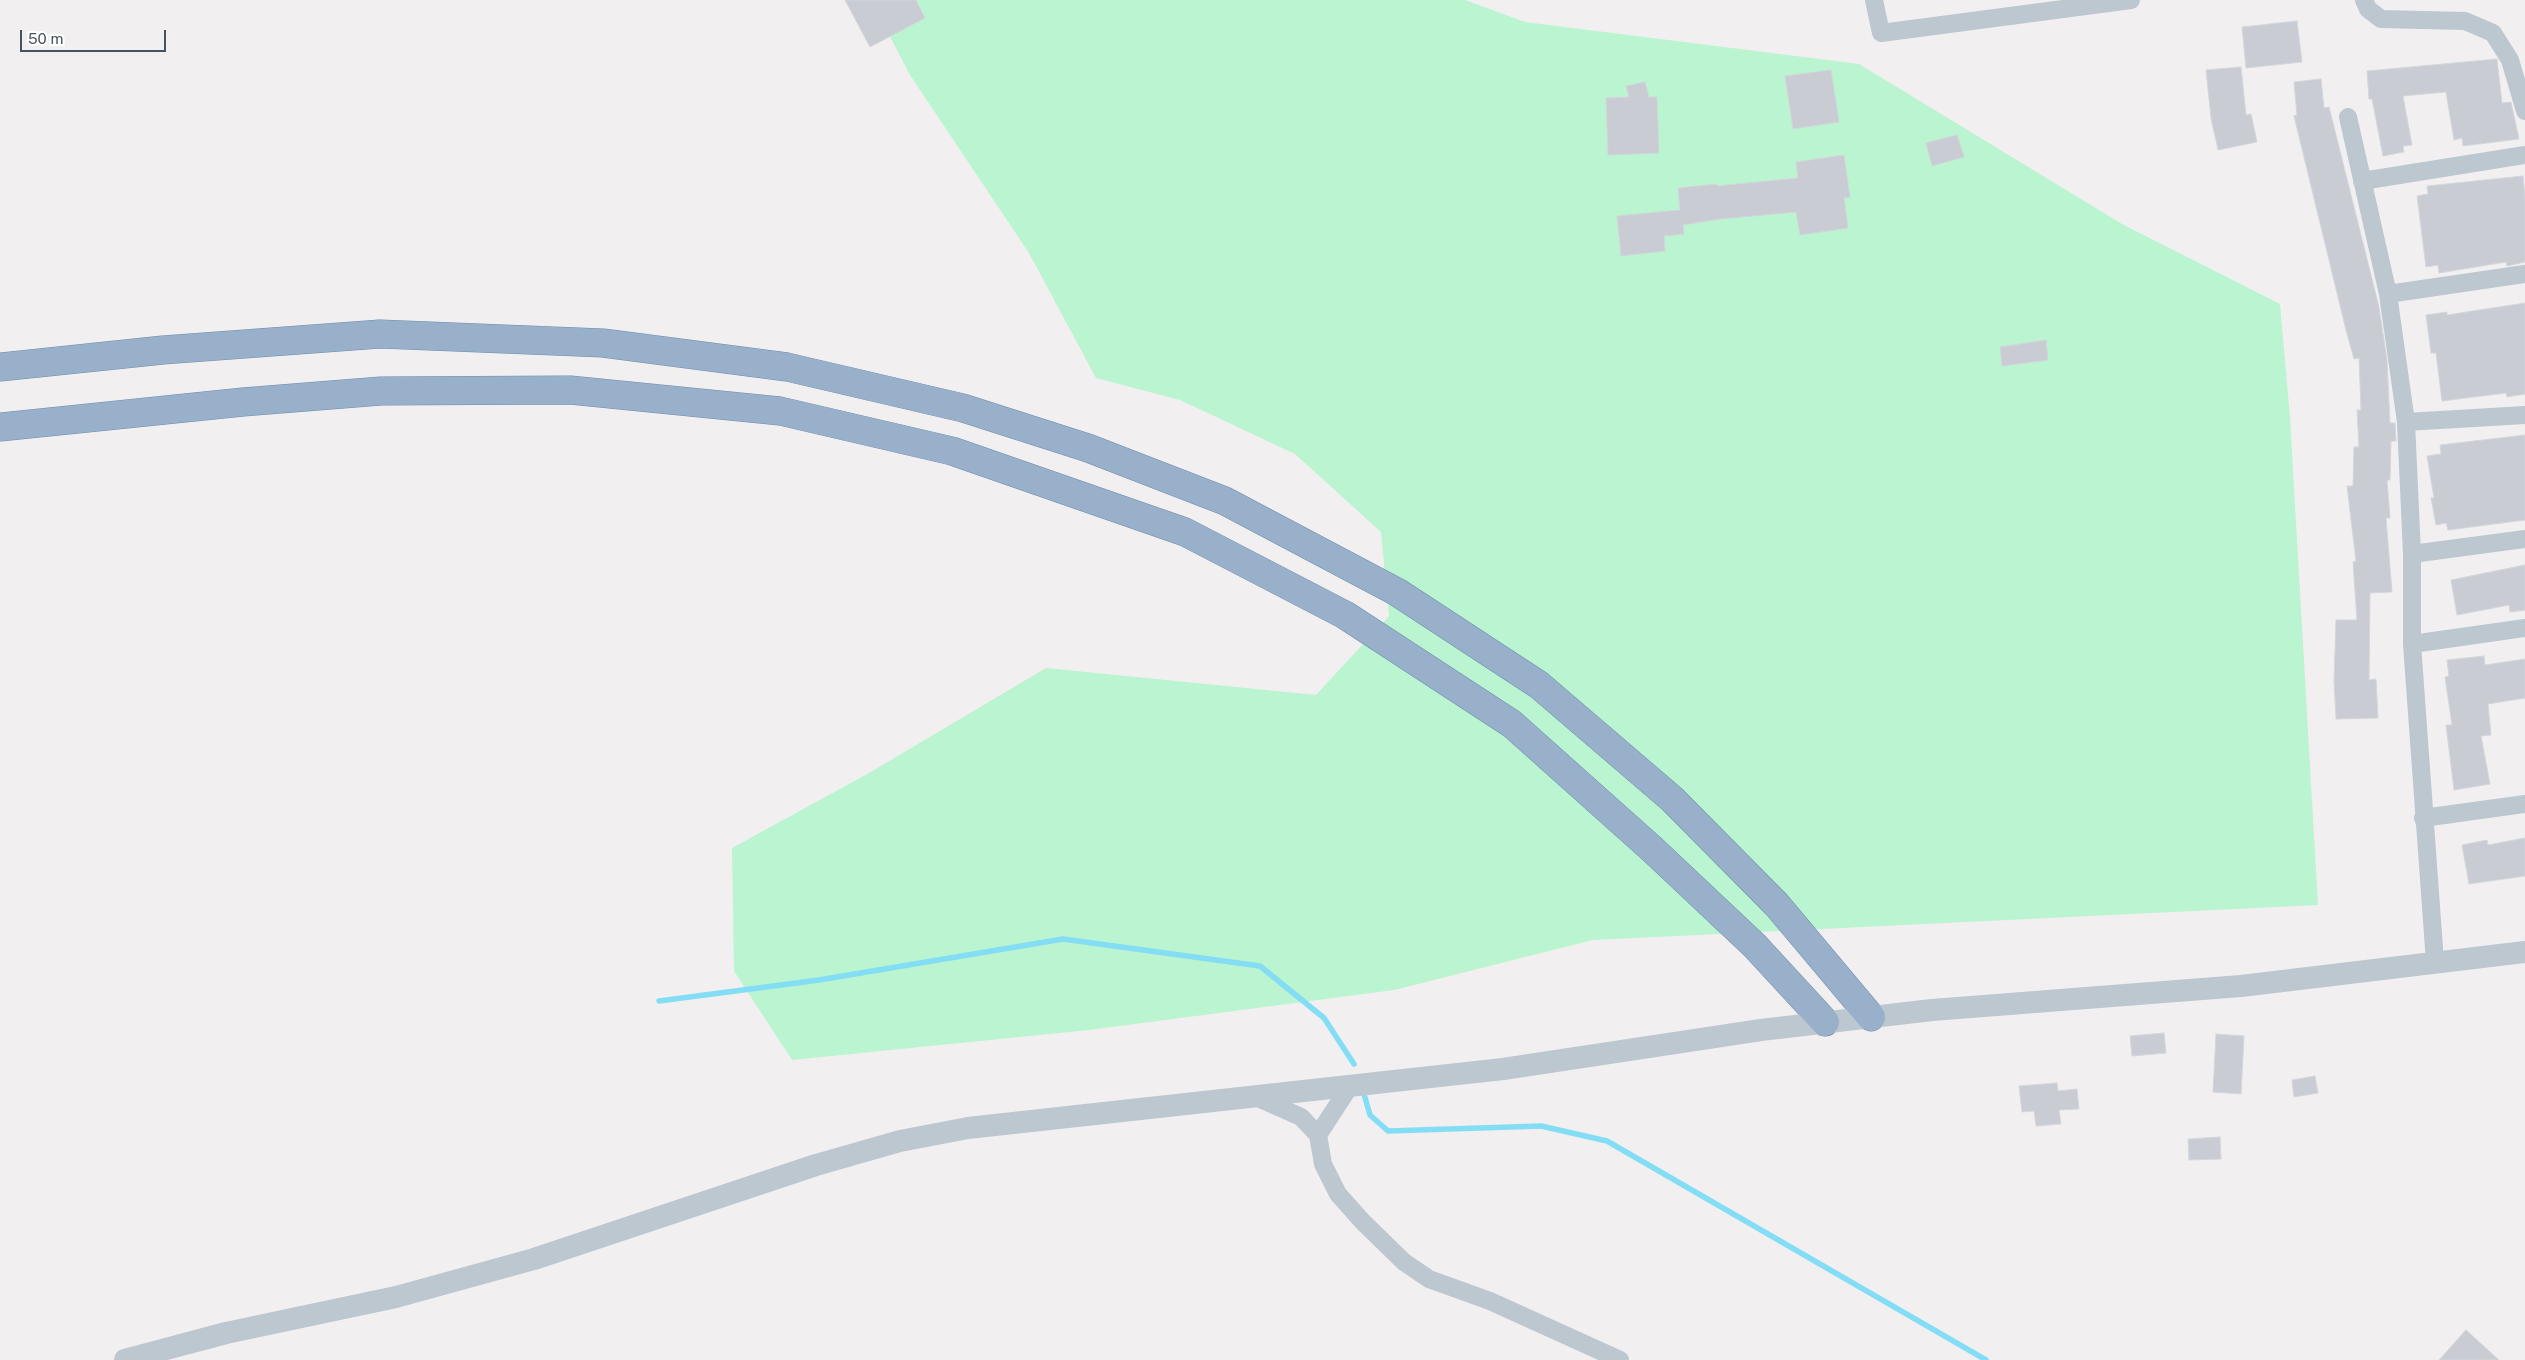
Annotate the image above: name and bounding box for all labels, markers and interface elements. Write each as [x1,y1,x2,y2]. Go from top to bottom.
scale bar [22,20,169,52]
text: 50 m [28,30,63,47]

